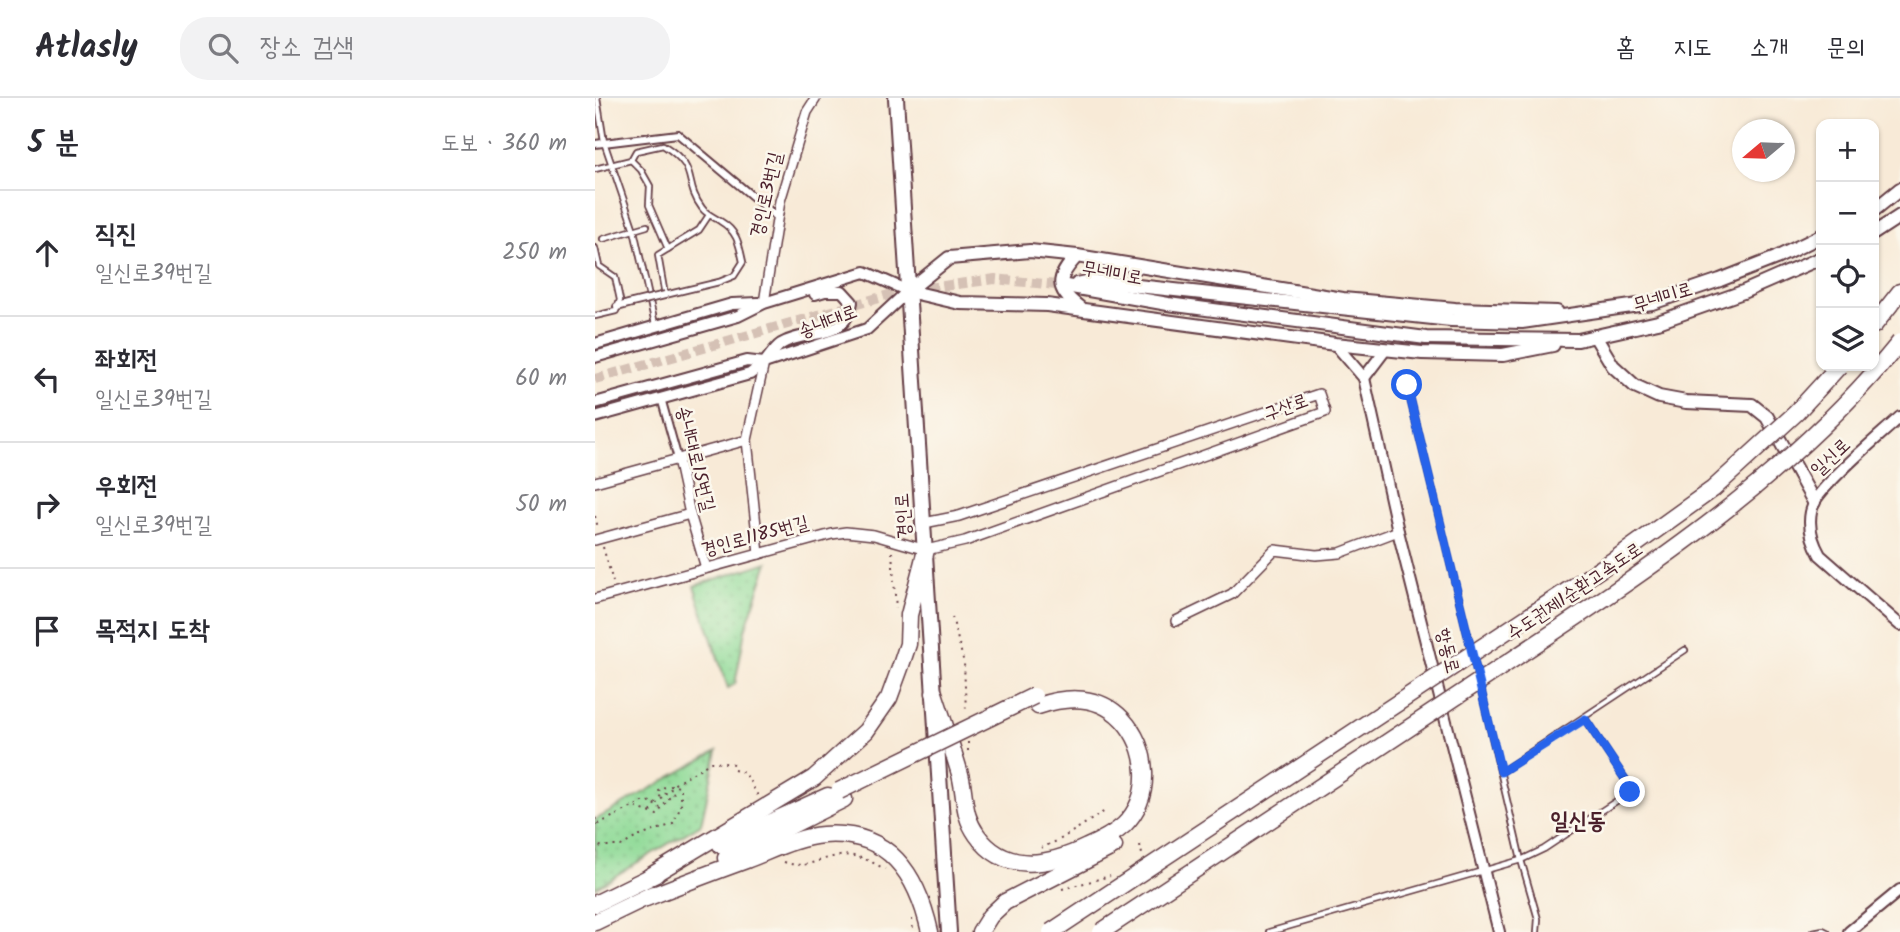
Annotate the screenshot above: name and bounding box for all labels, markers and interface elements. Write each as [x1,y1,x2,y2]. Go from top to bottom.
search box [180,17,670,80]
text: Atlasly [35,22,138,75]
text: 장소 검색 [260,27,354,69]
icon: search [204,29,242,67]
text: 홈 [1616,29,1635,68]
text: 지도 [1673,29,1712,68]
text: 소개 [1750,29,1788,68]
text: 문의 [1826,29,1865,68]
north arrow [1732,119,1795,182]
map controls [1816,119,1879,371]
button: + [1816,119,1879,182]
text: 5 분 [28,120,79,168]
text: 도보 · 360 m [441,126,567,162]
street label: 경인로3번길 [743,149,791,241]
button: − [1816,182,1879,245]
text: 직진 [95,214,137,256]
icon: ahead [28,234,66,272]
text: 250 m [502,235,567,271]
button: locate [1816,245,1879,308]
street label: 무네미로 [1079,254,1145,294]
text: 일신로39번길 [95,256,212,292]
street label: 무네미로 [1629,275,1697,321]
street label: 송내대로 [794,297,862,347]
button: layers [1816,308,1879,371]
text: 좌회전 [95,340,158,382]
icon: left [28,360,66,398]
text: 60 m [515,361,567,397]
route start [1391,369,1422,400]
text: 일신로39번길 [95,382,212,418]
street label: 구산로 [1259,386,1313,430]
street label: 송내대로15번길 [667,403,723,515]
street label: 일신로 [1804,431,1858,485]
text: 우회전 [95,466,158,508]
icon: right [28,486,66,524]
text: 50 m [516,487,567,523]
street label: 경인로 [887,492,921,540]
text: 일신로39번길 [95,508,212,544]
street label: 경인로1185번길 [698,508,812,566]
street label: 수도권제1순환고속도로 [1501,535,1649,649]
text: 목적지 도착 [95,610,210,652]
icon: arrive [28,612,66,650]
street label: 항동로 [1427,625,1467,677]
route end [1614,776,1645,807]
district label: 일신동 [1550,804,1606,840]

